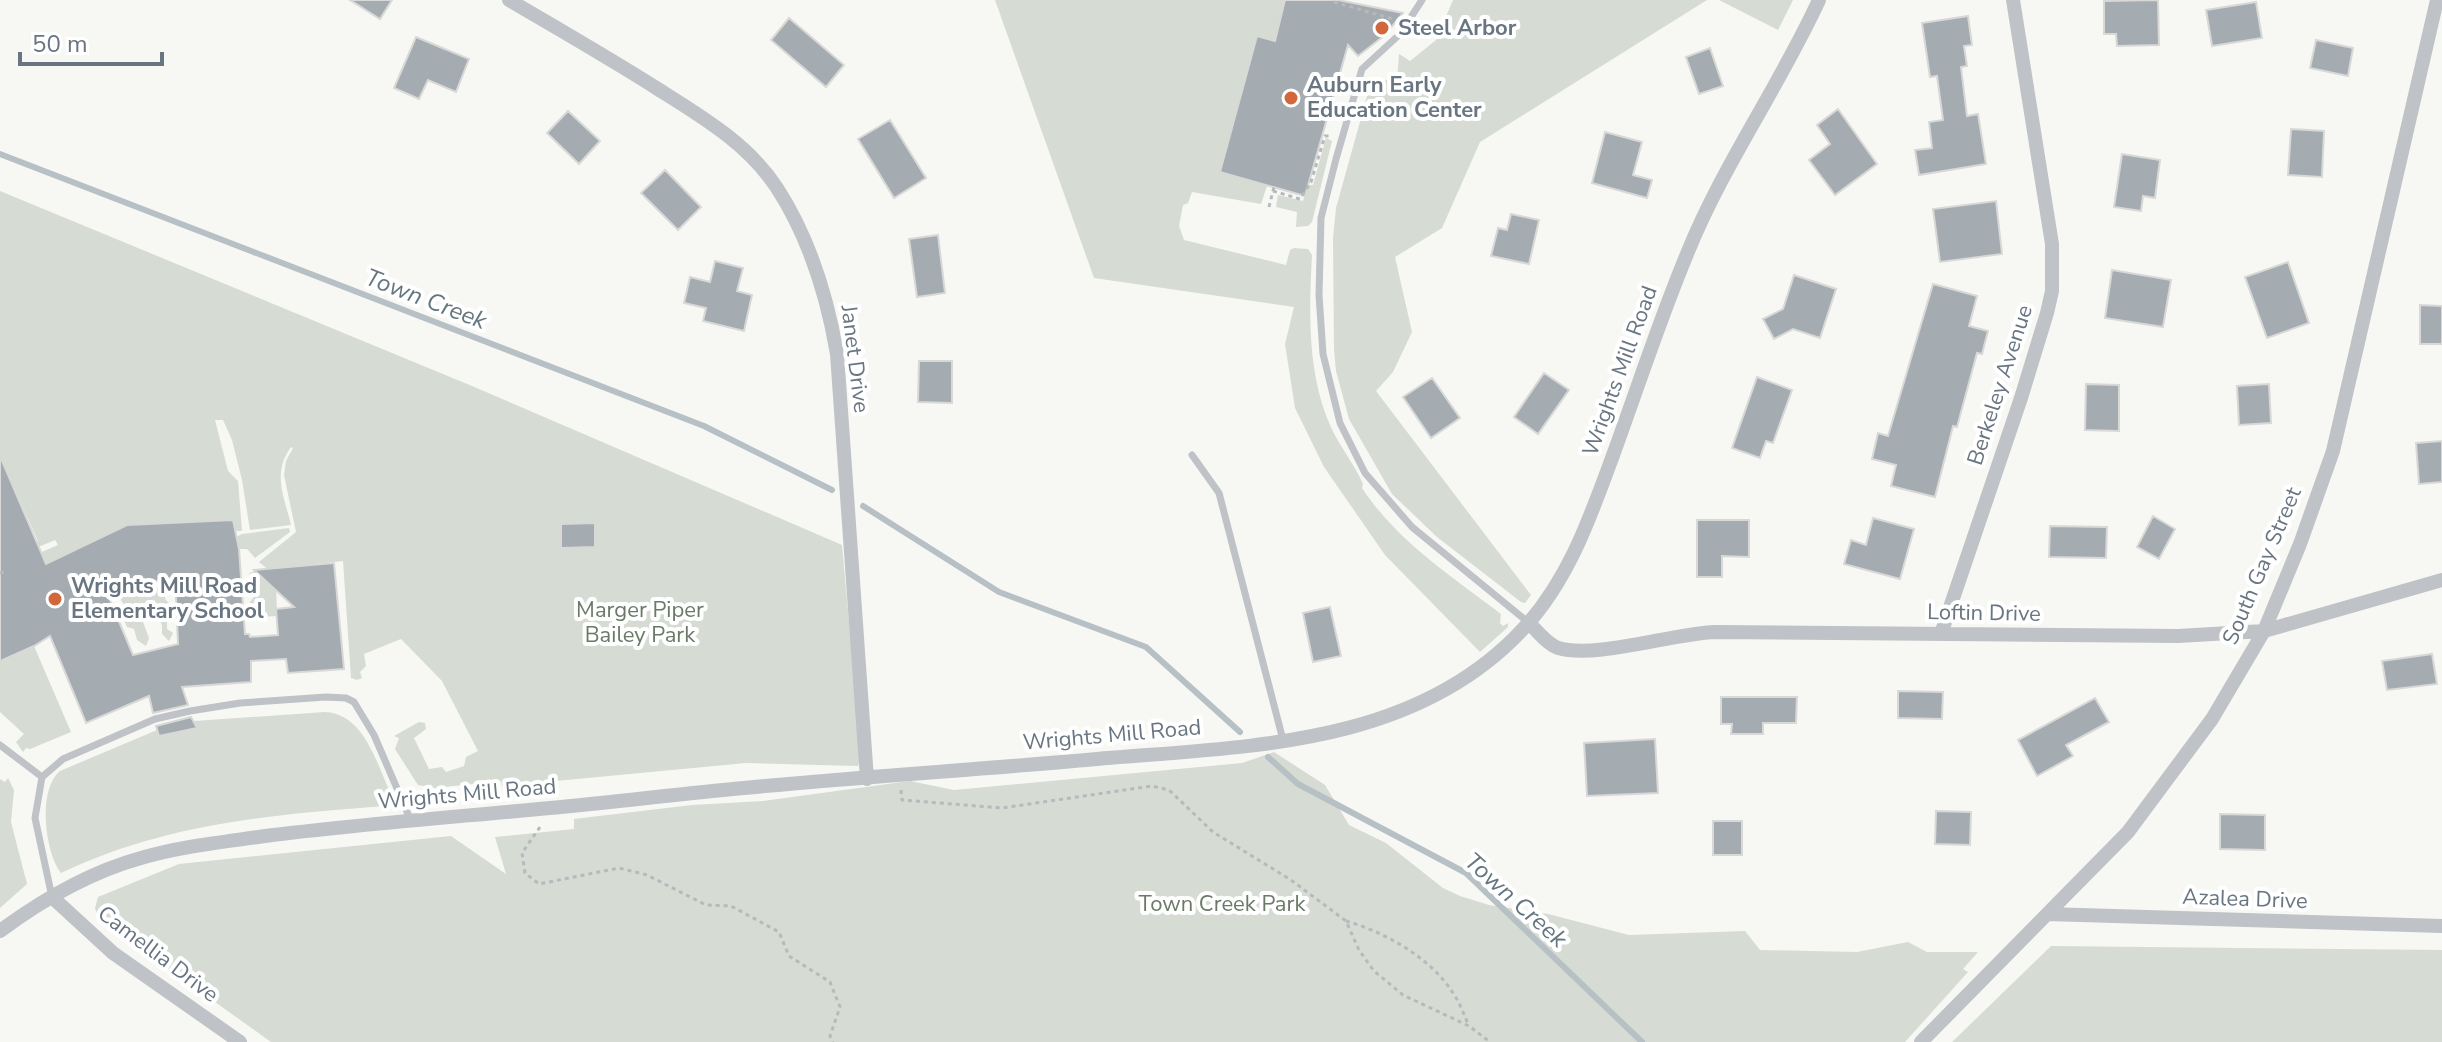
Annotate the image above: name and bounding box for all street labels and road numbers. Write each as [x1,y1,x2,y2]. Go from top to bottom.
street label: Wrights Mill Road [1575,282,1665,460]
street label: Berkeley Avenue [1960,301,2040,469]
street label: Janet Drive [833,302,877,415]
street label: South Gay Street [2215,482,2309,649]
street label: Loftin Drive [1927,597,2041,629]
street label: Wrights Mill Road [1021,712,1203,758]
street label: Wrights Mill Road [376,771,558,817]
street label: Azalea Drive [2182,882,2308,916]
street label: Camellia Drive [91,899,225,1009]

